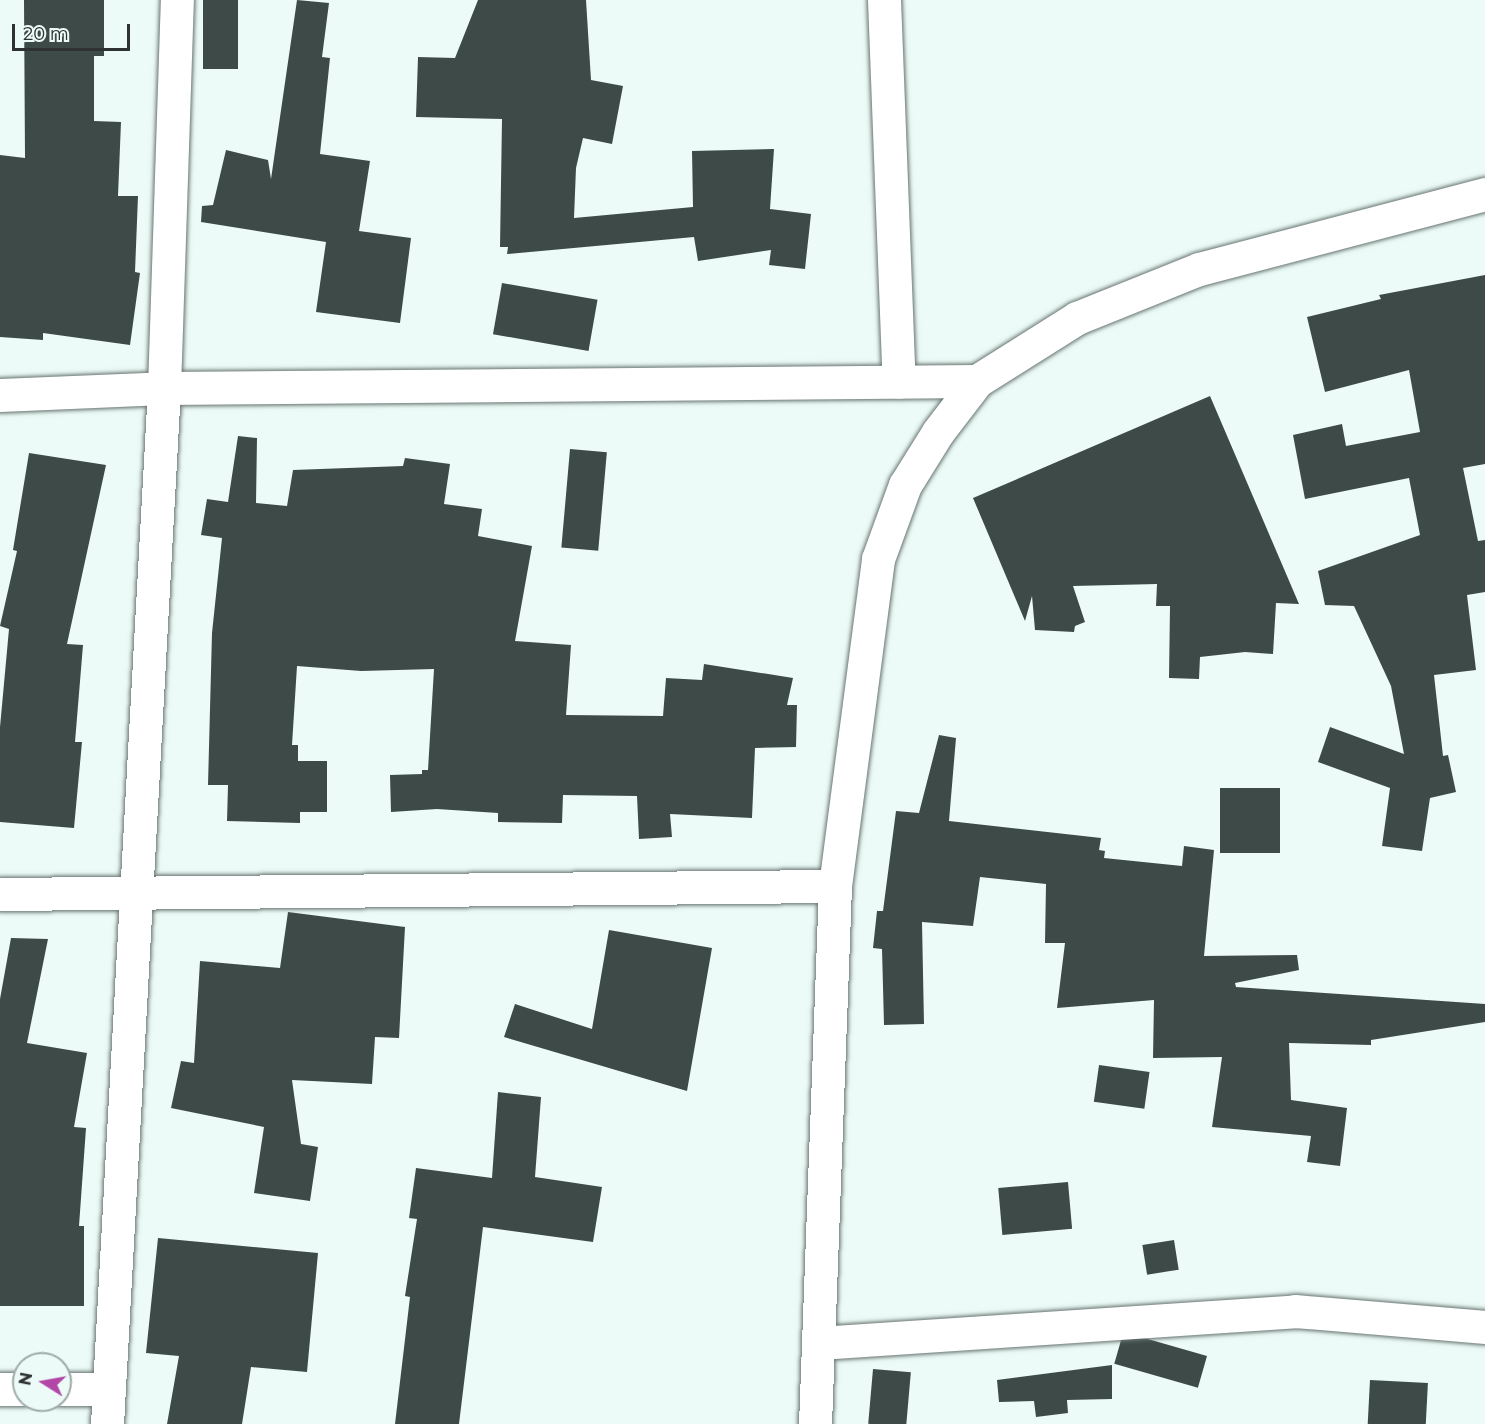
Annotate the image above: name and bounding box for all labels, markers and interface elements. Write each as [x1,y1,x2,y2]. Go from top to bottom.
scale bar [15,12,134,50]
text: 20 m [23,23,69,45]
north arrow [12,1352,72,1412]
text: N [15,1371,36,1387]

